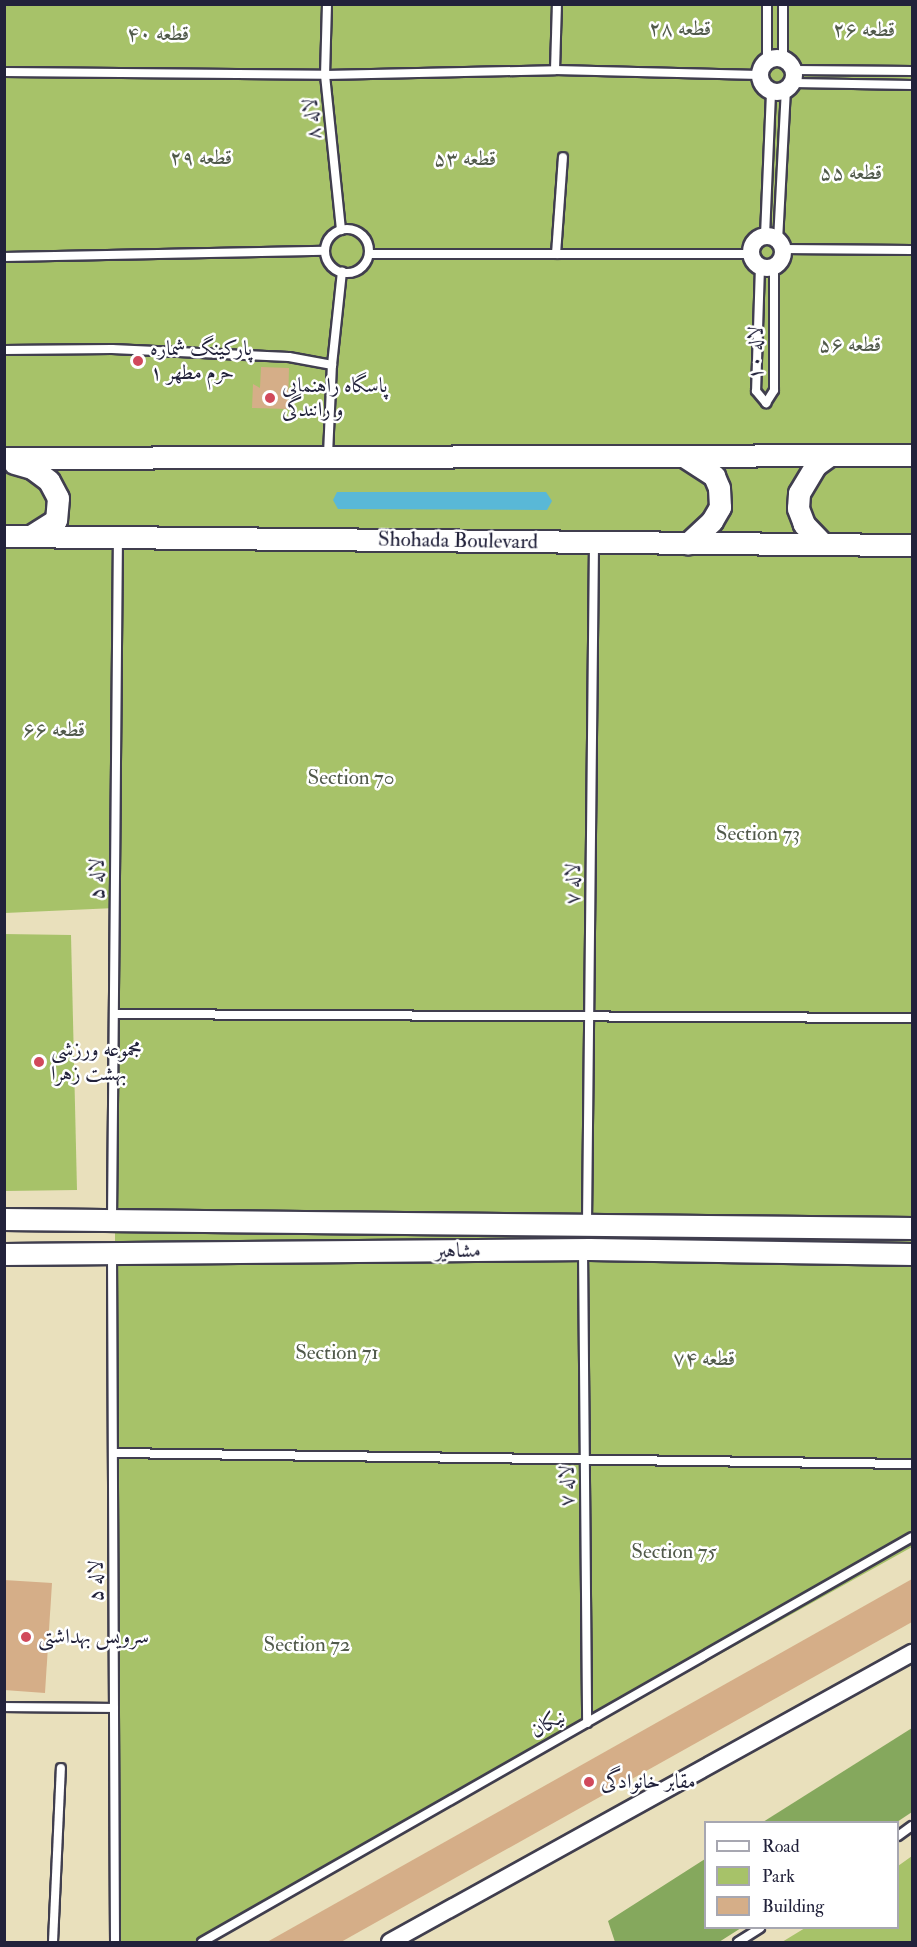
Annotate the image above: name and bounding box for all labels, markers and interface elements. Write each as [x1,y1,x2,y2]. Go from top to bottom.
park label: قطعه ۲۸ [649,16,711,42]
park label: قطعه ۲۶ [833,17,895,43]
park label: قطعه ۴۰ [127,21,189,47]
street label: لاله ۸ [297,97,327,141]
park label: قطعه ۲۹ [170,145,232,171]
park label: قطعه ۵۳ [434,146,496,172]
park label: قطعه ۵۵ [820,160,882,186]
street label: لاله ۱۰ [743,326,769,380]
park label: قطعه ۵۶ [819,332,881,358]
place label: پارکینگ شماره ۱ حرم مطهر [150,336,252,386]
marker: پارکینگ شماره ۱ حرم مطهر [131,354,145,368]
place label: پاسگاه راهنمایی و رانندگی [282,373,387,423]
marker: پاسگاه راهنمایی و رانندگی [263,391,277,405]
street label: Shohada Boulevard [378,527,538,555]
park label: قطعه ۶۶ [23,717,85,743]
park label: Section 70 [308,765,394,791]
park label: Section 73 [716,821,800,847]
street label: لاله ۵ [84,858,110,900]
street label: لاله ۷ [560,863,586,905]
place label: مجموعه ورزشی بهشت زهرا [51,1037,142,1087]
marker: مجموعه ورزشی بهشت زهرا [32,1055,46,1069]
street label: مشاهیر [435,1238,481,1264]
park label: Section 71 [295,1340,379,1366]
park label: قطعه ۷۴ [673,1346,735,1372]
street label: لاله ۷ [554,1465,580,1507]
park label: Section 75 [631,1539,717,1565]
street label: لاله ۵ [83,1560,109,1602]
place label: سرویس بهداشتی [38,1624,149,1650]
marker: سرویس بهداشتی [19,1630,33,1644]
park label: Section 72 [264,1632,350,1658]
street label: نیکان [526,1704,570,1744]
place label: مقابر خانوادگی [601,1769,696,1795]
marker: مقابر خانوادگی [582,1775,596,1789]
legend [704,1821,899,1929]
text: Road [762,1835,800,1858]
text: Park [762,1865,795,1888]
text: Building [762,1895,824,1918]

